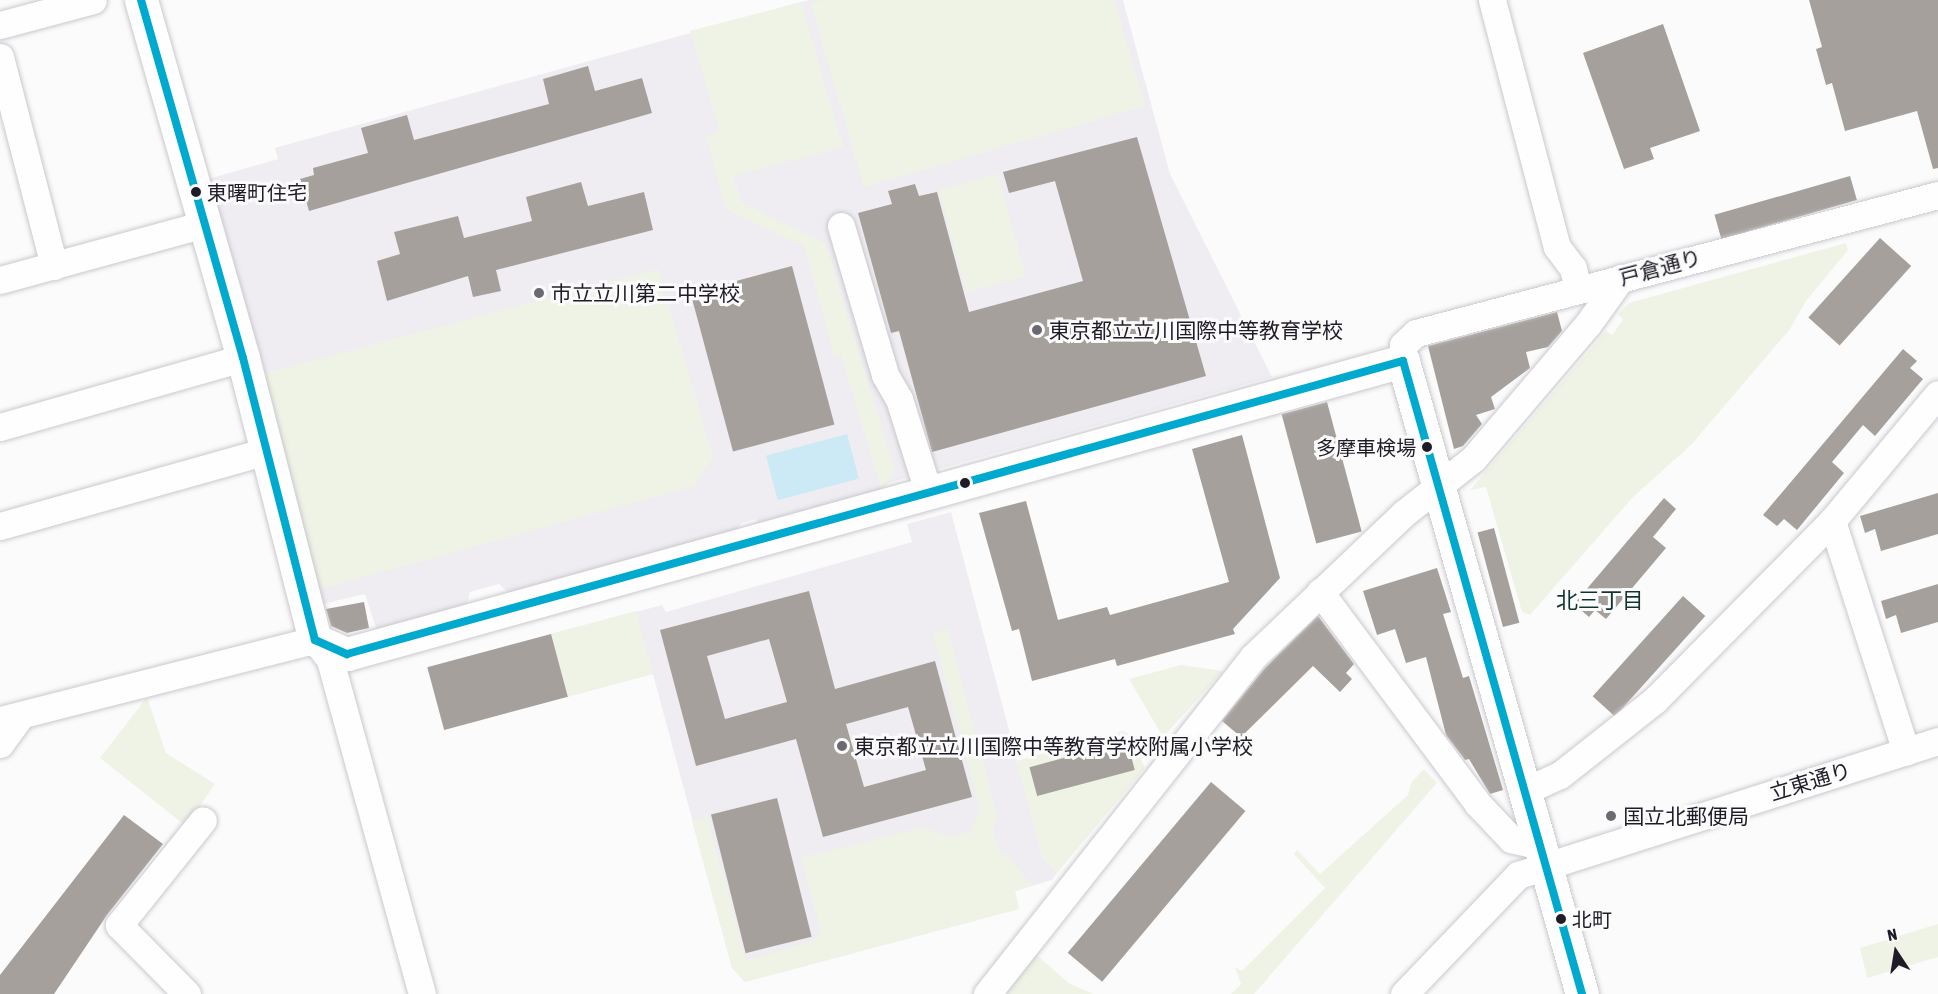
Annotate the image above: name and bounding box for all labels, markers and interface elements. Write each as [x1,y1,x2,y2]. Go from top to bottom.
place label: 東曙町住宅 [207,180,307,204]
marker: 東曙町住宅 [190,186,202,198]
street label: 戸倉通り [1616,244,1704,290]
place label: 市立立川第二中学校 [551,280,740,306]
marker: 市立立川第二中学校 [532,286,546,300]
place label: 東京都立立川国際中等教育学校 [1049,317,1343,343]
marker: 東京都立立川国際中等教育学校 [1030,323,1044,337]
place label: 多摩車検場 [1316,435,1416,459]
marker: 多摩車検場 [1421,441,1433,453]
unlabelled marker [959,477,971,489]
district label: 北三丁目 [1556,588,1644,614]
place label: 東京都立立川国際中等教育学校附属小学校 [854,733,1253,759]
marker: 東京都立立川国際中等教育学校附属小学校 [835,739,849,753]
street label: 立東通り [1766,757,1854,805]
place label: 国立北郵便局 [1623,803,1749,829]
marker: 国立北郵便局 [1604,809,1618,823]
place label: 北町 [1572,907,1612,931]
marker: 北町 [1555,913,1567,925]
north arrow [1866,922,1926,982]
text: N [1886,925,1899,944]

